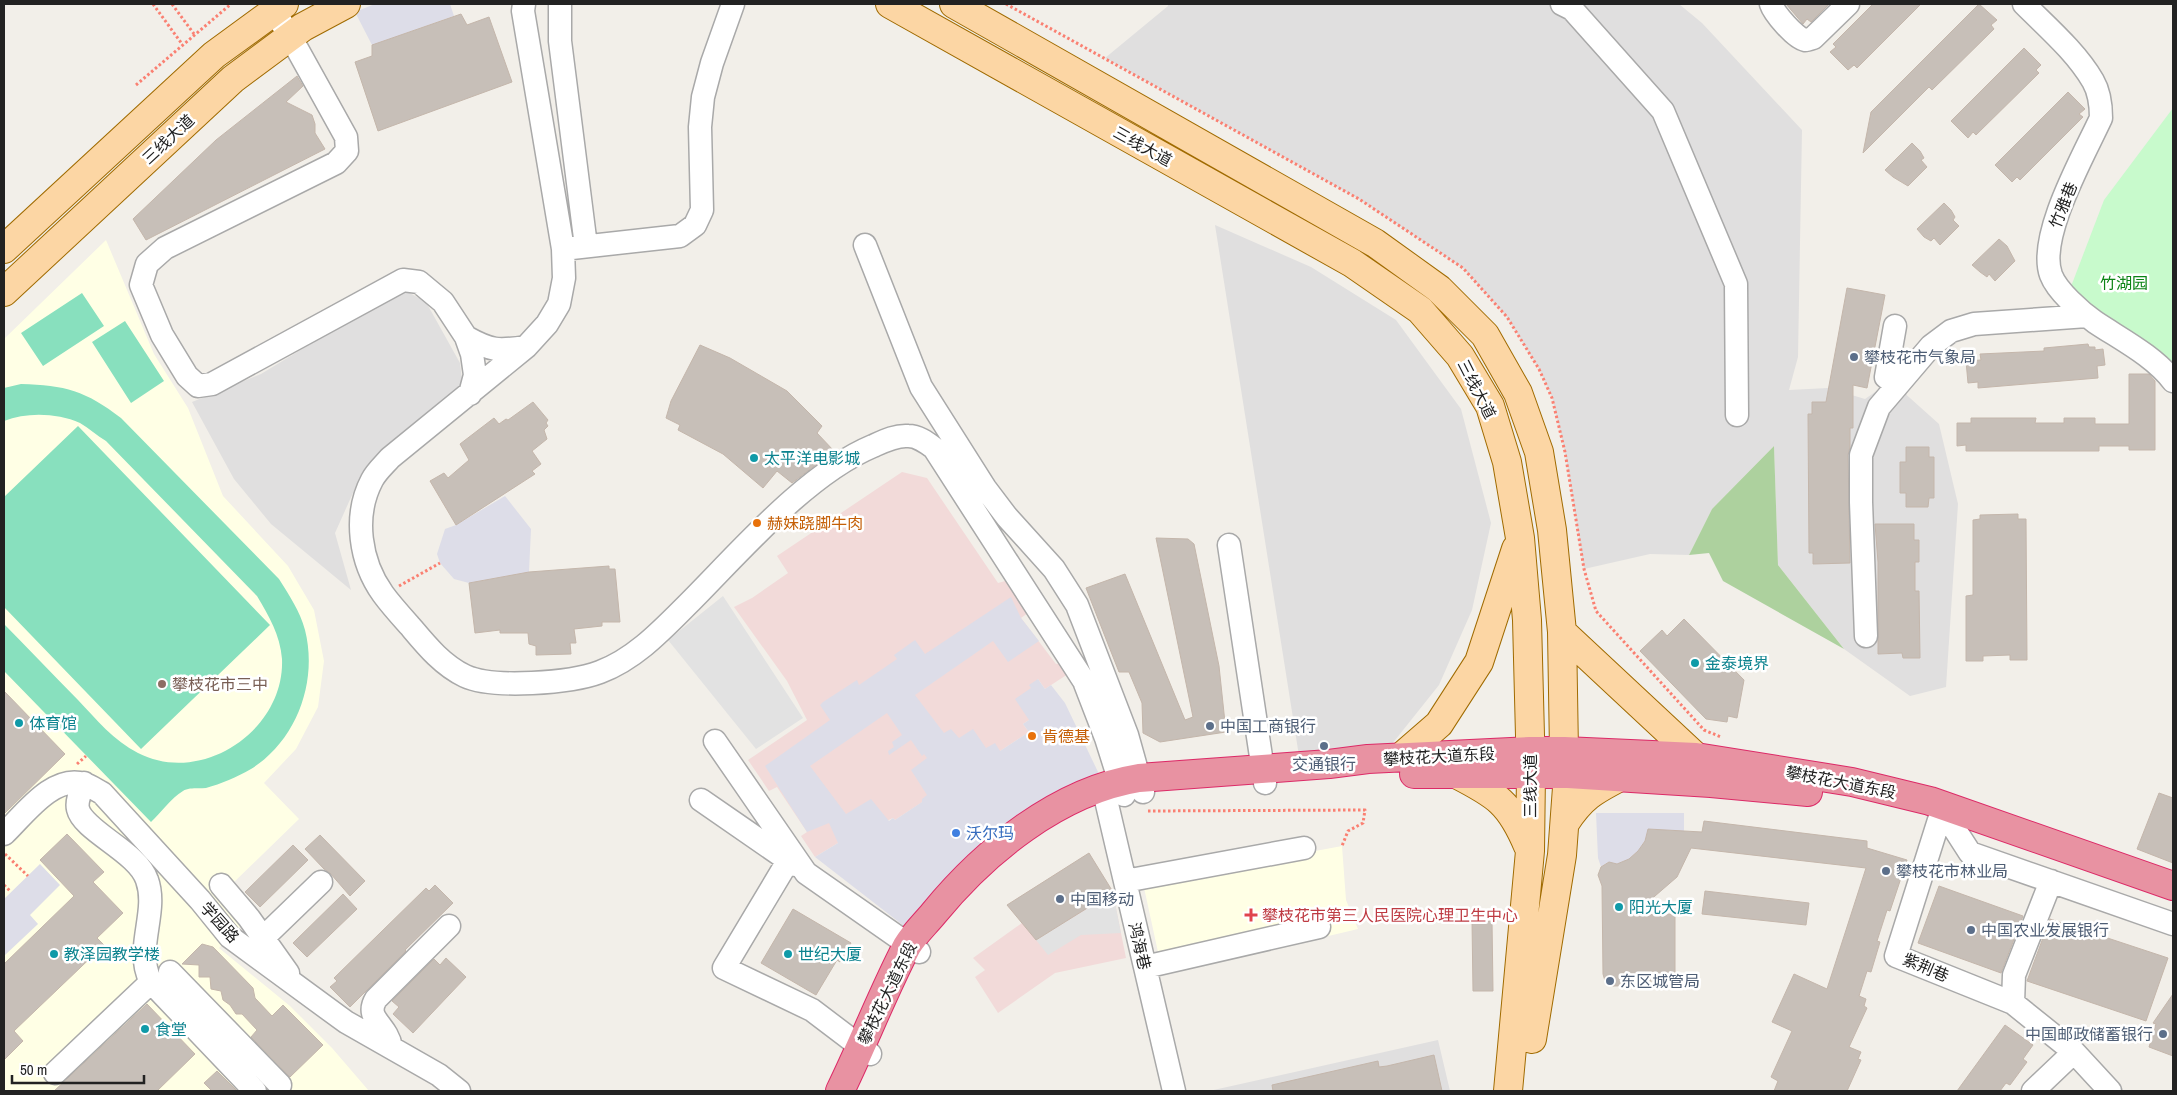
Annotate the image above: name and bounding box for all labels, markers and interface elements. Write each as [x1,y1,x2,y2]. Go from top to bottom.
street label: 三线大道 [137,109,199,169]
street label: 三线大道 [1110,121,1176,171]
street label: 竹雅巷 [2044,179,2082,231]
park label: 竹湖园 [2100,272,2148,294]
place label: 攀枝花市气象局 [1864,346,1976,368]
marker: 攀枝花市气象局 [1848,351,1860,363]
street label: 三线大道 [1453,355,1501,423]
place label: 太平洋电影城 [764,447,860,469]
marker: 太平洋电影城 [748,452,760,464]
place label: 赫妹跷脚牛肉 [767,512,863,534]
marker: 赫妹跷脚牛肉 [751,517,763,529]
place label: 金泰境界 [1705,652,1769,674]
marker: 金泰境界 [1689,657,1701,669]
place label: 攀枝花市三中 [172,673,268,695]
marker: 攀枝花市三中 [156,678,168,690]
place label: 体育馆 [29,712,77,734]
place label: 中国工商银行 [1220,715,1316,737]
marker: 体育馆 [13,717,25,729]
marker: 中国工商银行 [1204,720,1216,732]
place label: 肯德基 [1042,725,1090,747]
marker: 肯德基 [1026,730,1038,742]
marker: 交通银行 [1318,740,1330,752]
street label: 攀枝花大道东段 [1382,742,1496,770]
place label: 交通银行 [1292,753,1356,775]
street label: 三线大道 [1519,754,1541,818]
street label: 攀枝花大道东段 [1784,761,1898,803]
place label: 沃尔玛 [966,822,1014,844]
marker: 沃尔玛 [950,827,962,839]
place label: 攀枝花市林业局 [1896,860,2008,882]
marker: 攀枝花市林业局 [1880,865,1892,877]
place label: 中国移动 [1070,888,1134,910]
marker: 中国移动 [1054,893,1066,905]
place label: 阳光大厦 [1629,896,1693,918]
street label: 学园路 [196,897,244,947]
marker: 阳光大厦 [1613,901,1625,913]
place label: 攀枝花市第三人民医院心理卫生中心 [1262,904,1518,926]
marker: 攀枝花市第三人民医院心理卫生中心 [1244,908,1258,922]
place label: 中国农业发展银行 [1981,919,2109,941]
street label: 鸿海巷 [1124,920,1156,972]
marker: 中国农业发展银行 [1965,924,1977,936]
street label: 攀枝花大道东段 [853,938,921,1048]
place label: 教泽园教学楼 [64,943,160,965]
place label: 世纪大厦 [798,943,862,965]
street label: 紫荆巷 [1900,947,1952,987]
marker: 教泽园教学楼 [48,948,60,960]
marker: 世纪大厦 [782,948,794,960]
place label: 东区城管局 [1620,970,1700,992]
marker: 东区城管局 [1604,975,1616,987]
place label: 食堂 [155,1018,187,1040]
marker: 食堂 [139,1023,151,1035]
place label: 中国邮政储蓄银行 [2025,1023,2153,1045]
marker: 中国邮政储蓄银行 [2157,1028,2169,1040]
scale bar [12,1052,145,1084]
text: 50 m [20,1059,47,1080]

